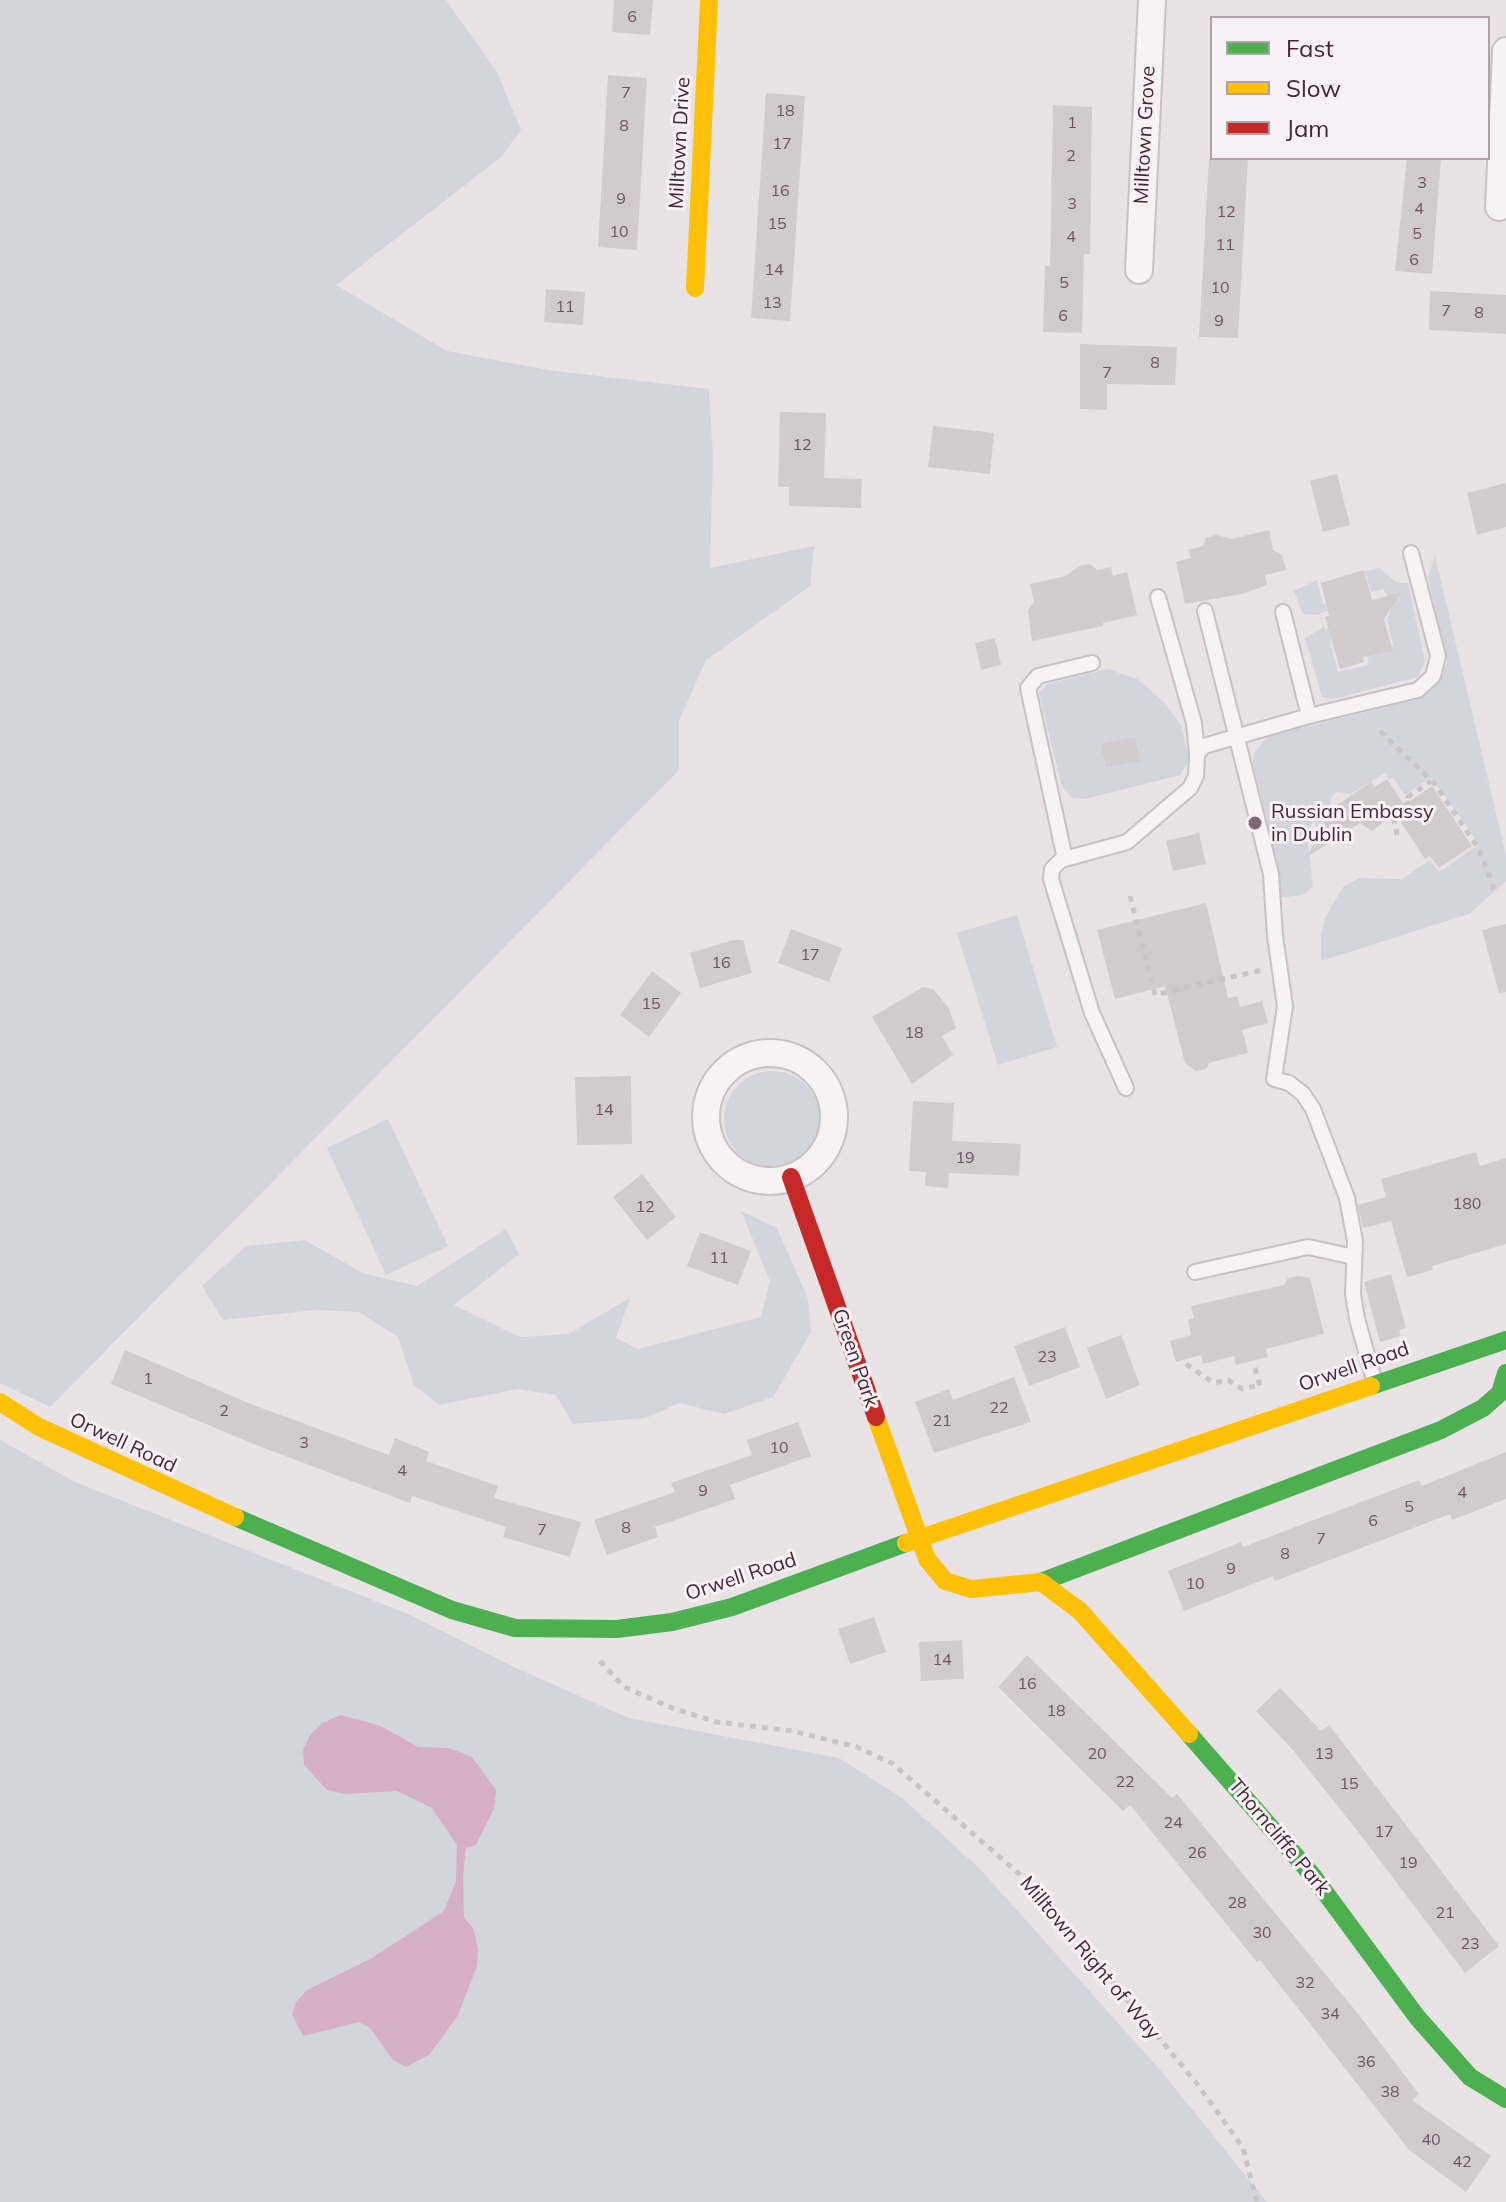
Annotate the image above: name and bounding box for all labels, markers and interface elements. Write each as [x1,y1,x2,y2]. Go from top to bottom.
house number: 6 [627,7,637,27]
legend [1210,16,1490,160]
text: Fast [1286,33,1334,63]
street label: Milltown Grove [1129,65,1161,205]
text: Slow [1286,73,1341,103]
street label: Milltown Drive [665,76,695,210]
house number: 7 [621,83,631,103]
house number: 18 [775,101,795,121]
house number: 1 [1067,113,1077,133]
text: Jam [1286,113,1329,143]
house number: 8 [619,116,629,136]
house number: 17 [772,134,792,154]
house number: 2 [1066,146,1076,166]
house number: 3 [1417,173,1427,193]
house number: 16 [770,181,790,201]
house number: 9 [616,189,626,209]
house number: 3 [1067,194,1077,214]
house number: 4 [1414,199,1424,219]
house number: 12 [1216,202,1236,222]
house number: 15 [767,214,787,234]
house number: 10 [609,222,629,242]
house number: 5 [1412,224,1422,244]
house number: 4 [1066,227,1076,247]
house number: 11 [1215,235,1235,255]
house number: 6 [1409,250,1419,270]
house number: 14 [764,260,784,280]
house number: 5 [1059,273,1069,293]
house number: 10 [1210,278,1230,298]
house number: 13 [762,293,782,313]
house number: 11 [555,297,575,317]
house number: 7 [1441,301,1451,321]
house number: 8 [1474,303,1484,323]
house number: 6 [1058,306,1068,326]
house number: 9 [1214,311,1224,331]
house number: 8 [1150,353,1160,373]
house number: 7 [1102,363,1112,383]
house number: 12 [792,435,812,455]
place label: Russian Embassy in Dublin [1271,800,1433,847]
marker: Russian Embassy in Dublin [1246,814,1264,832]
house number: 17 [800,945,820,965]
house number: 16 [711,953,731,973]
house number: 15 [641,994,661,1014]
house number: 18 [904,1023,924,1043]
house number: 14 [594,1100,614,1120]
house number: 19 [955,1148,975,1168]
house number: 180 [1453,1194,1481,1214]
house number: 12 [635,1197,655,1217]
house number: 11 [709,1248,729,1268]
street label: Green Park [827,1306,883,1410]
street label: Orwell Road [1296,1337,1412,1397]
house number: 23 [1037,1347,1057,1367]
house number: 1 [143,1369,153,1389]
house number: 22 [989,1398,1009,1418]
house number: 2 [219,1401,229,1421]
street label: Orwell Road [66,1408,180,1478]
house number: 21 [932,1411,952,1431]
house number: 3 [299,1433,309,1453]
house number: 10 [769,1438,789,1458]
house number: 4 [397,1461,407,1481]
house number: 9 [698,1481,708,1501]
house number: 4 [1457,1483,1467,1503]
house number: 5 [1404,1497,1414,1517]
house number: 6 [1368,1511,1378,1531]
house number: 8 [621,1518,631,1538]
house number: 7 [537,1520,547,1540]
house number: 7 [1316,1529,1326,1549]
house number: 8 [1280,1544,1290,1564]
street label: Orwell Road [683,1548,799,1606]
house number: 9 [1226,1559,1236,1579]
house number: 10 [1185,1574,1205,1594]
house number: 14 [932,1650,952,1670]
house number: 16 [1017,1674,1037,1694]
house number: 18 [1046,1701,1066,1721]
house number: 20 [1087,1744,1107,1764]
house number: 13 [1314,1744,1334,1764]
house number: 22 [1115,1772,1135,1792]
street label: Thorncliffe Park [1223,1774,1335,1900]
house number: 15 [1339,1774,1359,1794]
house number: 24 [1163,1813,1183,1833]
house number: 17 [1374,1822,1394,1842]
house number: 26 [1187,1843,1207,1863]
house number: 19 [1398,1853,1418,1873]
street label: Milltown Right of Way [1015,1872,1165,2044]
house number: 28 [1227,1893,1247,1913]
house number: 21 [1435,1903,1455,1923]
house number: 30 [1252,1923,1272,1943]
house number: 23 [1460,1934,1480,1954]
house number: 32 [1295,1973,1315,1993]
house number: 34 [1320,2004,1340,2024]
house number: 36 [1356,2052,1376,2072]
house number: 38 [1380,2082,1400,2102]
house number: 40 [1421,2130,1441,2150]
house number: 42 [1452,2152,1472,2172]

